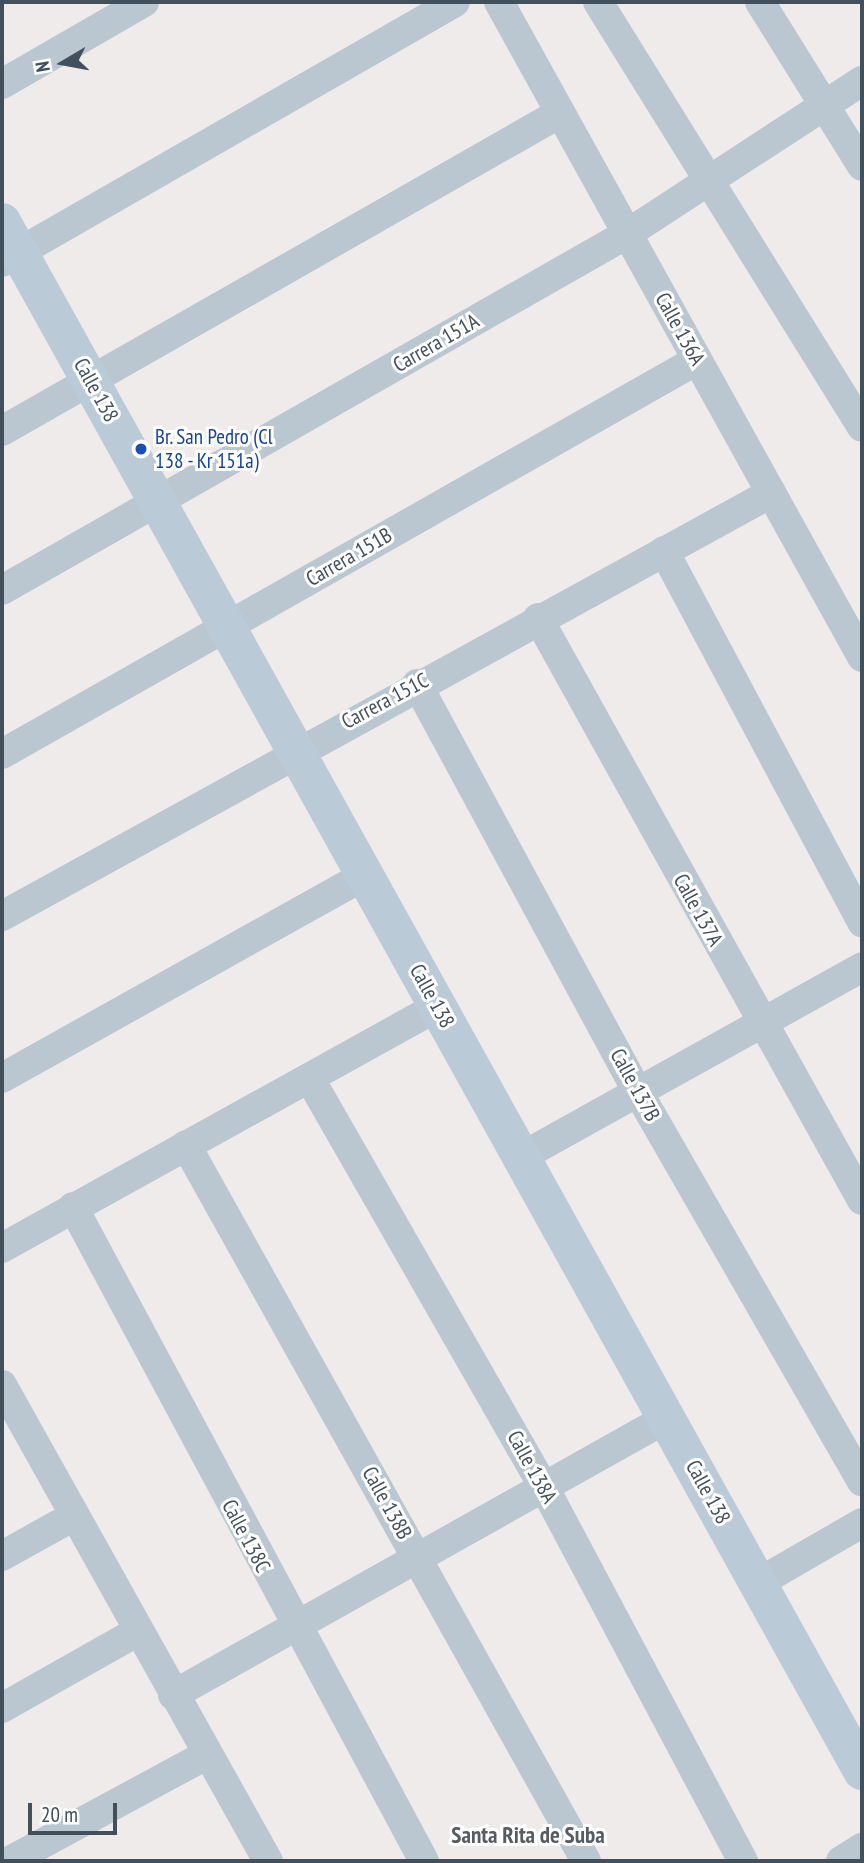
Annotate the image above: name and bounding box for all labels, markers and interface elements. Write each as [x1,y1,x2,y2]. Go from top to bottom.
north arrow [28,28,98,98]
text: N [30,60,55,74]
street label: Calle 136A [650,288,710,370]
street label: Carrera 151A [389,308,483,378]
street label: Calle 138 [68,354,124,426]
place label: Br. San Pedro (Cl 138 - Kr 151a) [155,424,274,474]
marker: Br. San Pedro (Cl 138 - Kr 151a) [133,441,149,457]
street label: Carrera 151B [302,522,396,592]
street label: Carrera 151C [337,668,433,734]
street label: Calle 137A [668,870,728,950]
street label: Calle 138 [404,960,460,1032]
street label: Calle 137B [605,1044,665,1126]
street label: Calle 138A [502,1426,562,1508]
street label: Calle 138 [680,1456,736,1528]
street label: Calle 138B [357,1462,417,1544]
street label: Calle 138C [216,1495,276,1577]
scale bar [32,1790,121,1834]
text: 20 m [41,1801,78,1828]
district label: Santa Rita de Suba [451,1821,605,1849]

